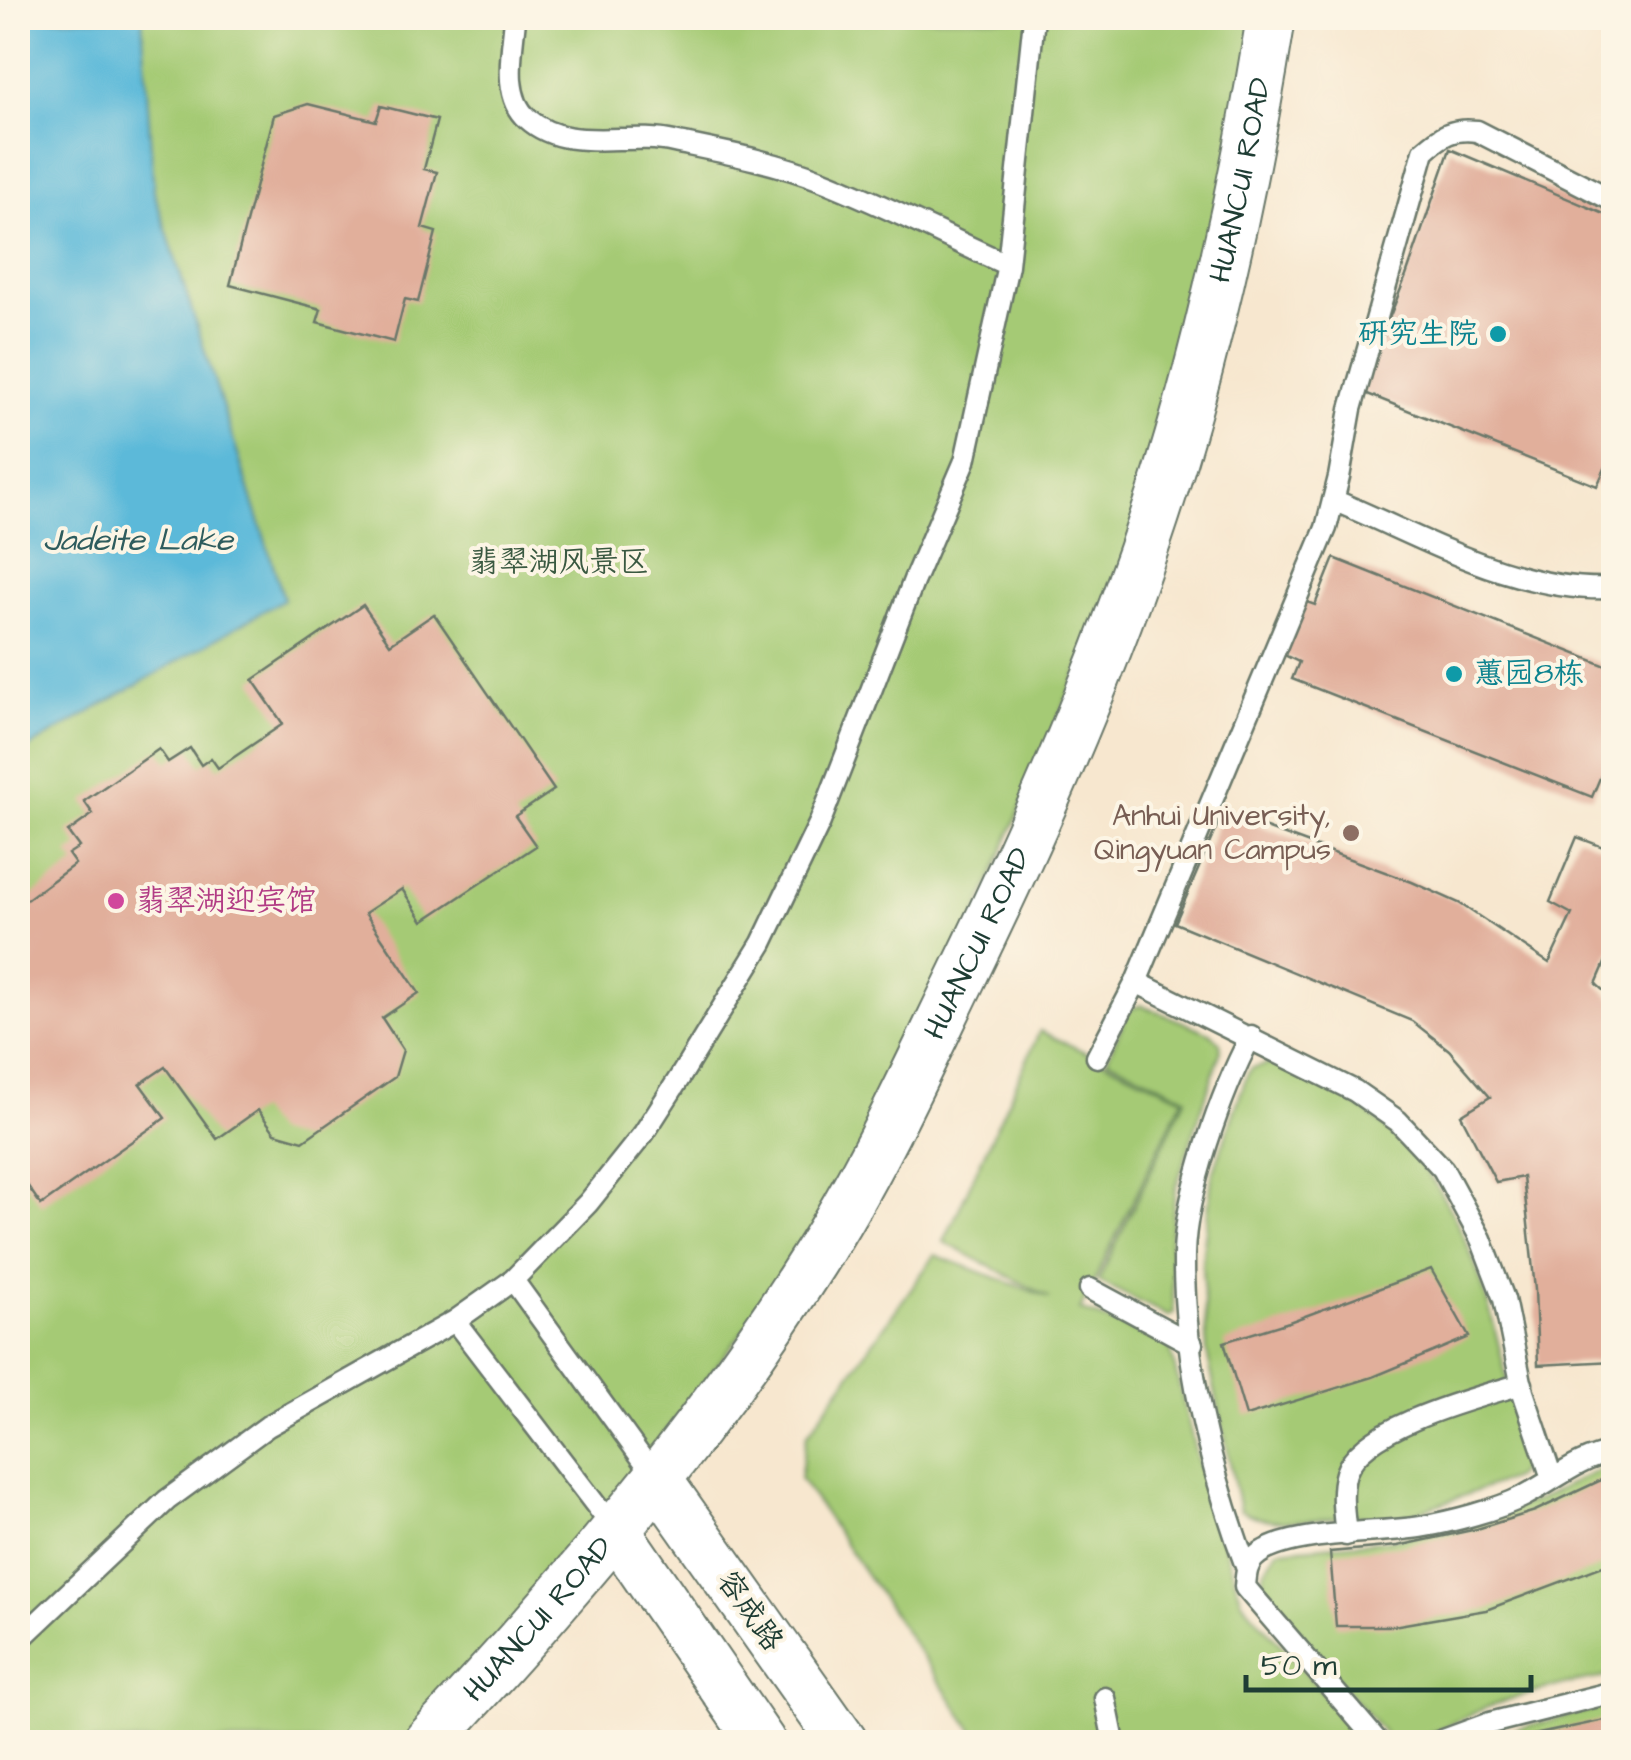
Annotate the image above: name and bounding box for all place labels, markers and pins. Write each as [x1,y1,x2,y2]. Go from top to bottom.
place label: 研究生院 [1358,313,1478,355]
marker: 研究生院 [1487,323,1509,345]
place label: 蕙园8栋 [1474,653,1583,695]
marker: 蕙园8栋 [1443,663,1465,685]
place label: Anhui University, Qingyuan Campus [1094,795,1331,872]
marker: Anhui University, Qingyuan Campus [1340,822,1362,844]
place label: 翡翠湖迎宾馆 [136,880,316,922]
marker: 翡翠湖迎宾馆 [105,890,127,912]

